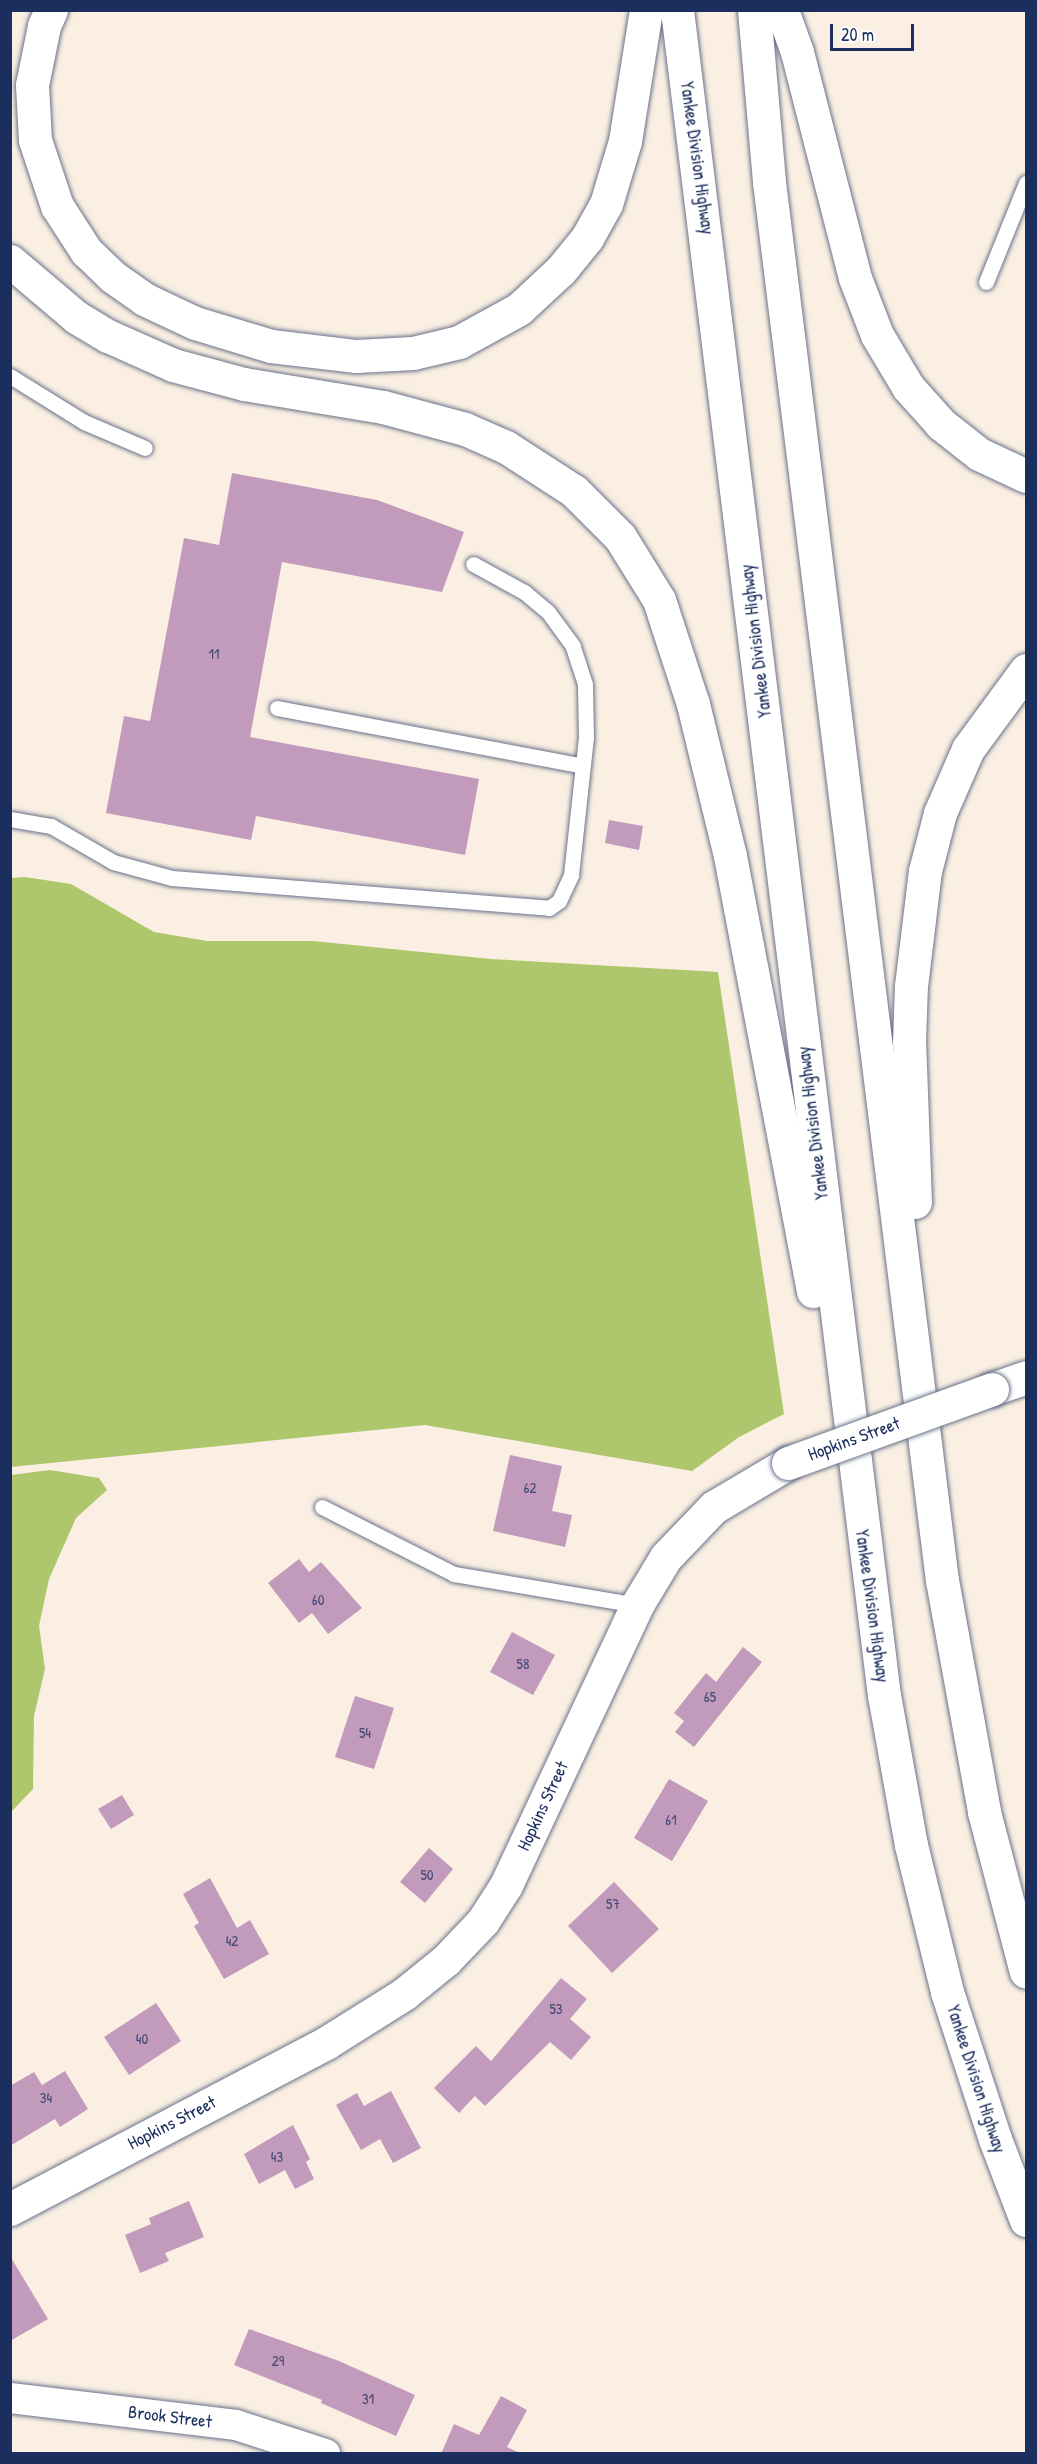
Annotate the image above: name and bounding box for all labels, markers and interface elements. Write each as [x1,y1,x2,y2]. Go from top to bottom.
scale bar [833,12,917,50]
text: 20 m [841,22,874,47]
street label: Yankee Division Highway [676,80,718,236]
street label: Yankee Division Highway [736,563,776,719]
house number: 11 [209,645,219,663]
street label: Yankee Division Highway [793,1045,833,1201]
street label: Hopkins Street [805,1412,903,1466]
house number: 62 [523,1479,537,1497]
street label: Yankee Division Highway [851,1528,893,1684]
house number: 60 [312,1591,324,1609]
house number: 58 [517,1655,529,1673]
house number: 65 [704,1688,716,1706]
house number: 54 [359,1724,371,1742]
street label: Hopkins Street [513,1758,573,1854]
house number: 61 [665,1811,677,1829]
house number: 50 [420,1866,434,1884]
house number: 57 [606,1895,620,1913]
house number: 42 [226,1932,238,1950]
house number: 53 [549,2000,563,2018]
street label: Yankee Division Highway [942,2002,1010,2156]
house number: 40 [136,2030,148,2048]
house number: 34 [40,2089,52,2107]
street label: Hopkins Street [124,2092,220,2154]
house number: 43 [271,2148,283,2166]
house number: 29 [272,2352,284,2370]
house number: 31 [362,2390,374,2408]
street label: Brook Street [127,2401,213,2433]

